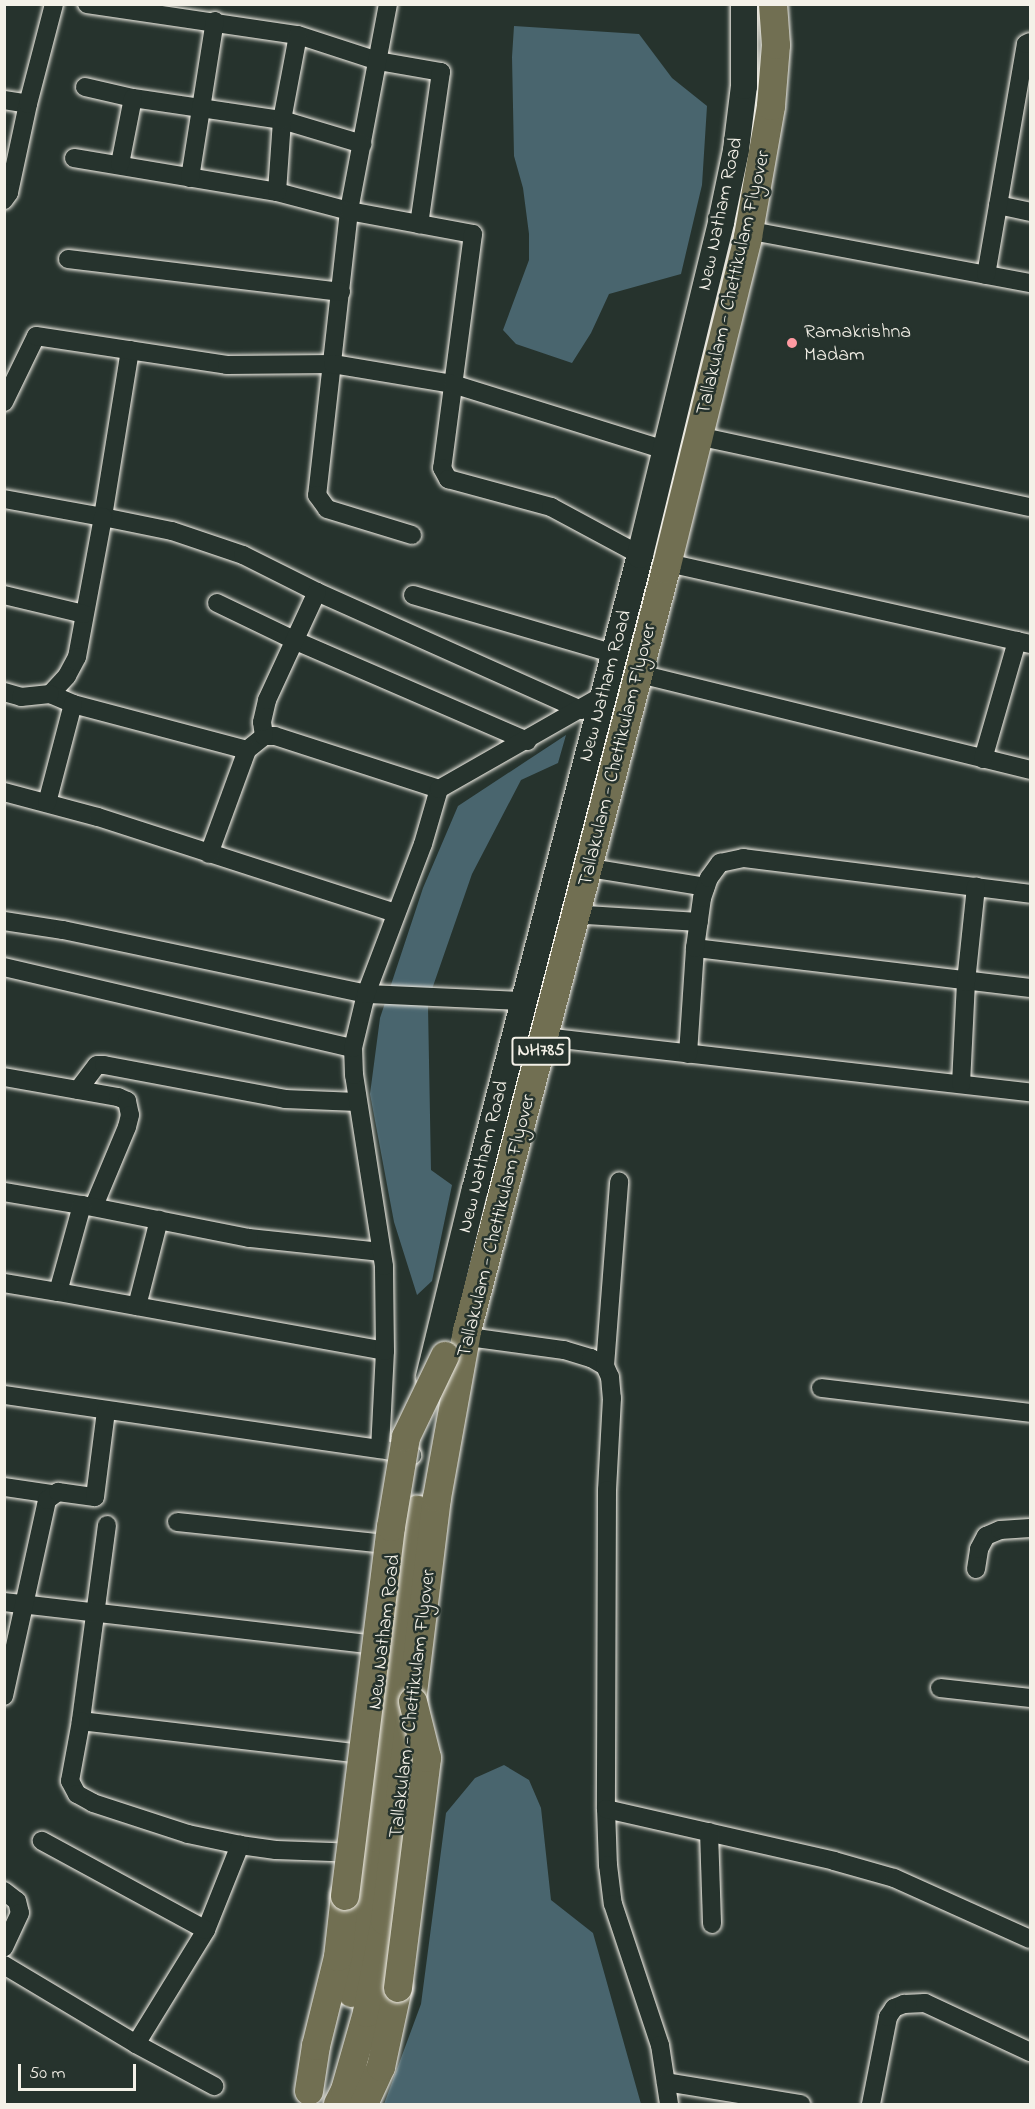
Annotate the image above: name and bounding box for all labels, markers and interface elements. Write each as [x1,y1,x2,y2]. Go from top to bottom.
street label: New Natham Road [693,135,749,293]
street label: Tallakulam - Chettikulam Flyover [692,149,776,417]
place label: Ramakrishna Madam [804,320,911,367]
marker: Ramakrishna Madam [785,336,799,350]
street label: New Natham Road [574,608,638,764]
street label: Tallakulam - Chettikulam Flyover [574,621,662,889]
road number: NH785 [511,1036,571,1066]
street label: New Natham Road [453,1078,515,1236]
street label: Tallakulam - Chettikulam Flyover [453,1092,541,1360]
street label: New Natham Road [364,1553,406,1711]
street label: Tallakulam - Chettikulam Flyover [385,1568,441,1840]
scale bar [21,2052,140,2090]
text: 50 m [29,2061,66,2087]

